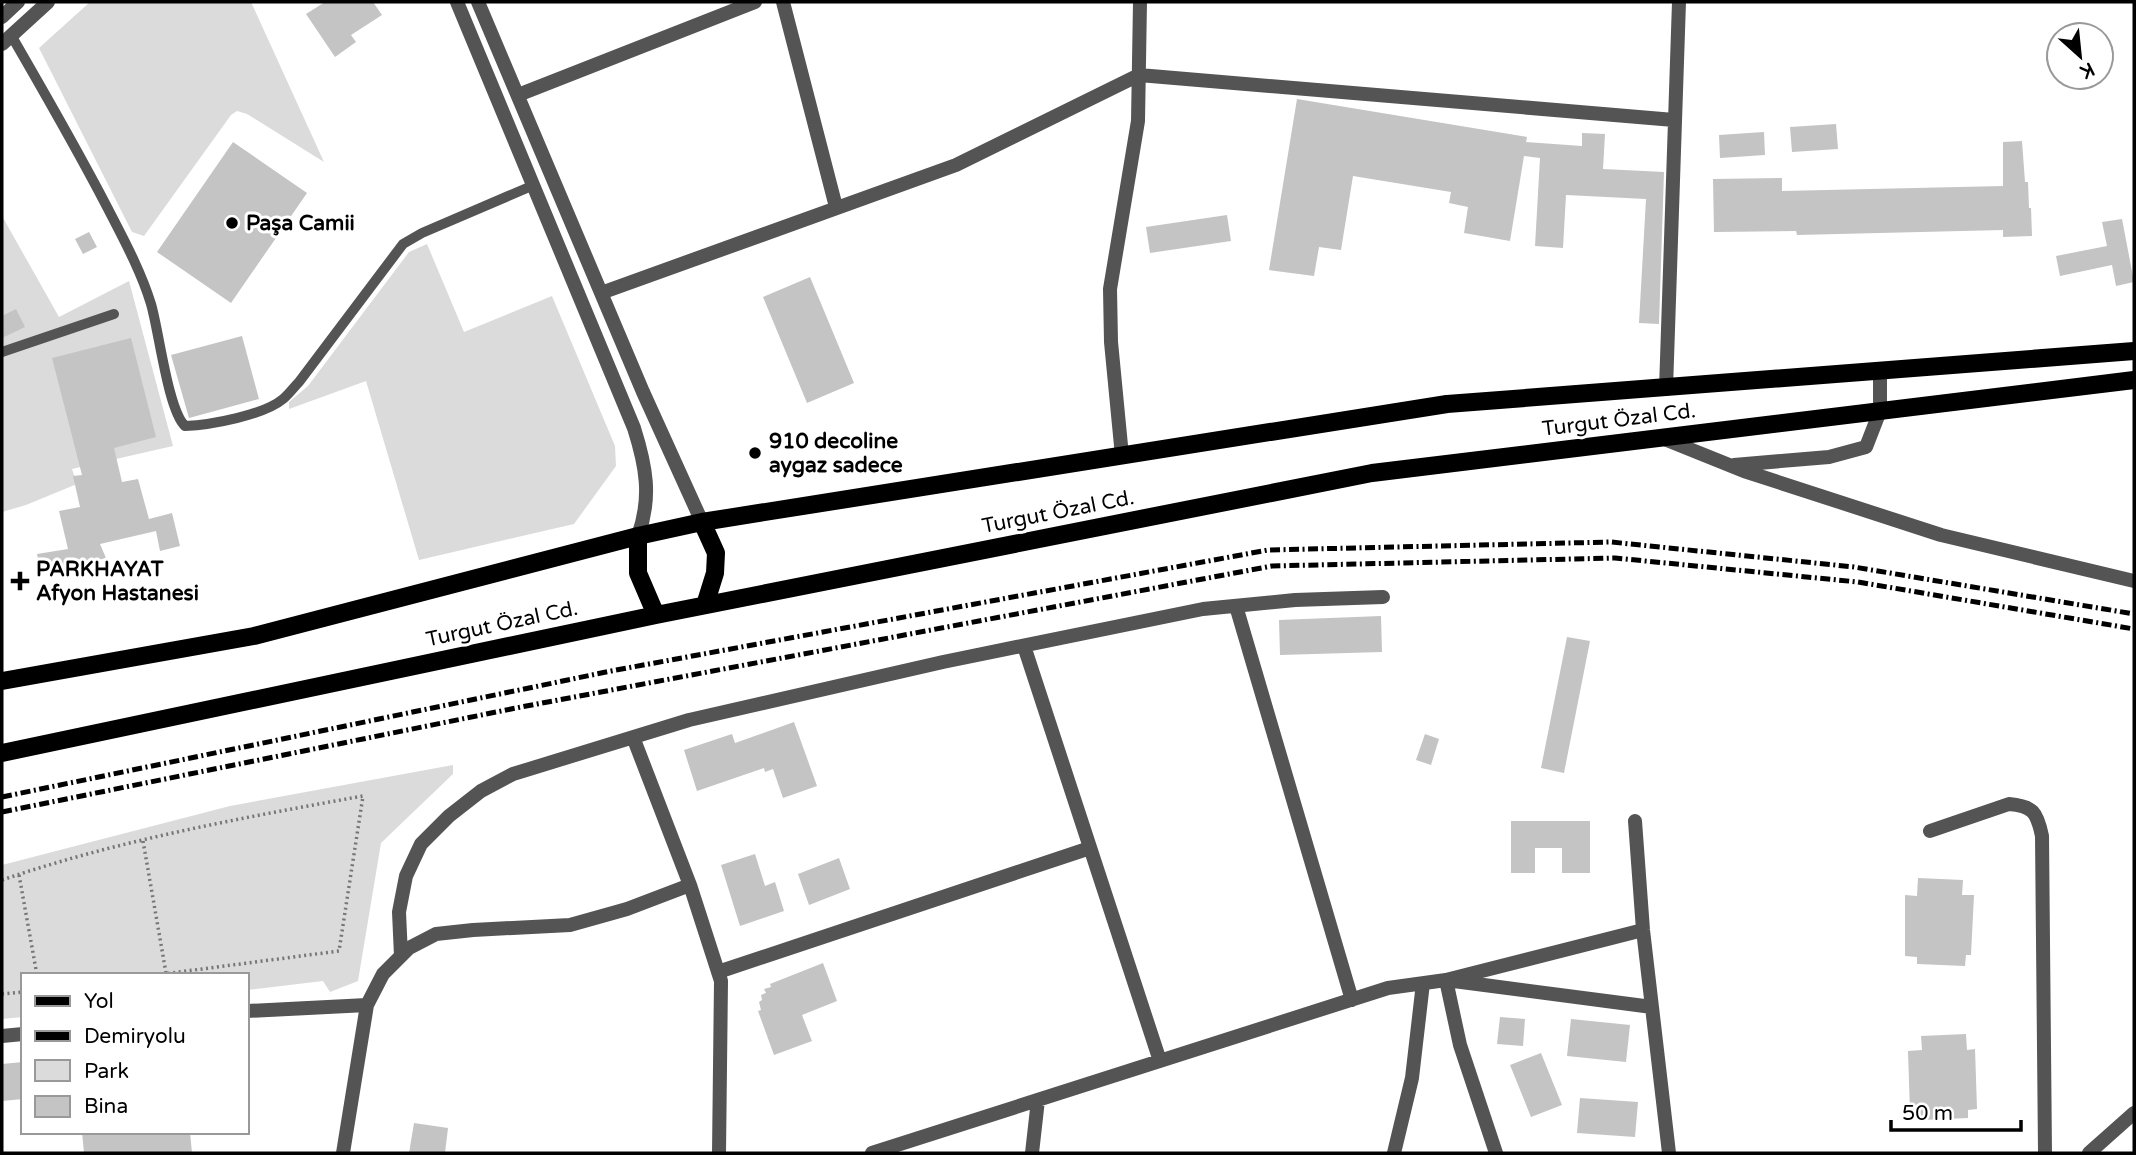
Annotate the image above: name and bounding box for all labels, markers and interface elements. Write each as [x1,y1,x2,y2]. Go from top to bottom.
north arrow [2045,21,2115,91]
text: K [2076,58,2098,83]
place label: Paşa Camii [246,211,355,236]
marker: Paşa Camii [224,215,240,231]
street label: Turgut Özal Cd. [1541,398,1697,442]
place label: 910 decoline aygaz sadece [769,429,903,478]
marker: 910 decoline aygaz sadece [747,445,763,461]
street label: Turgut Özal Cd. [980,485,1136,539]
place label: PARKHAYAT Afyon Hastanesi [36,557,199,606]
marker: PARKHAYAT Afyon Hastanesi [10,571,30,591]
street label: Turgut Özal Cd. [424,596,580,652]
legend [21,973,248,1134]
text: Yol [84,989,114,1014]
text: Demiryolu [84,1024,186,1049]
text: Park [84,1059,129,1084]
scale bar [1891,1088,2021,1132]
text: Bina [84,1094,128,1119]
text: 50 m [1902,1101,1953,1126]

